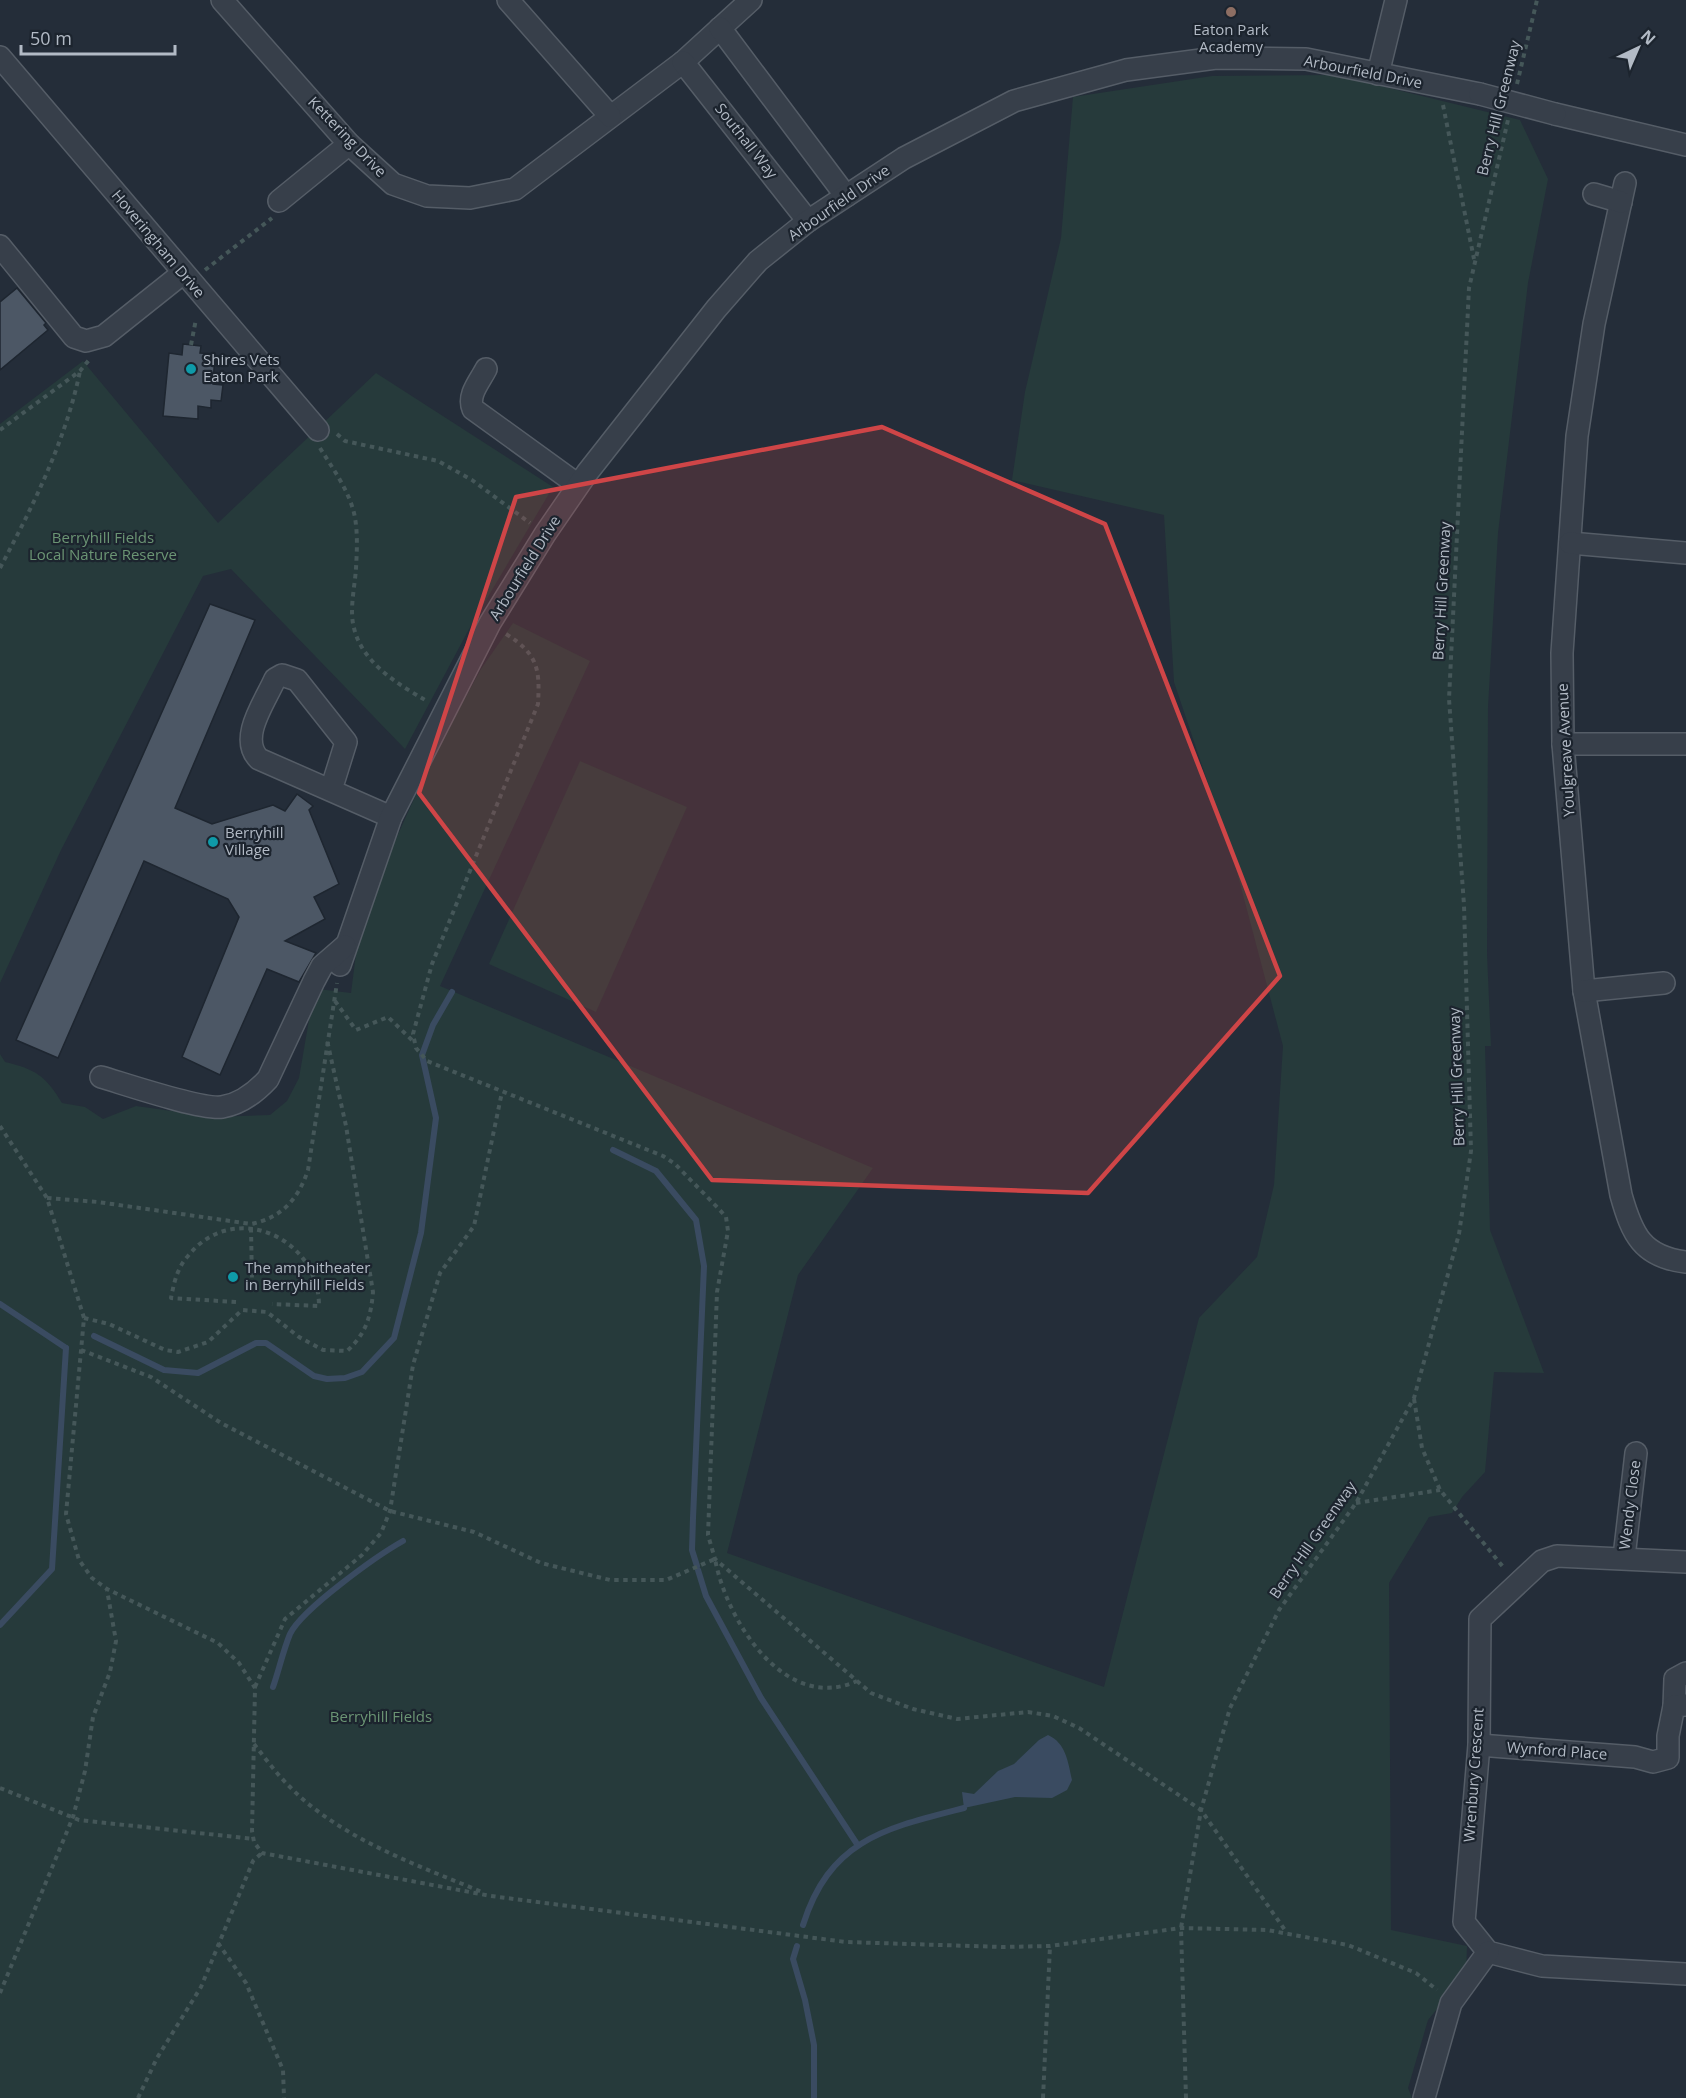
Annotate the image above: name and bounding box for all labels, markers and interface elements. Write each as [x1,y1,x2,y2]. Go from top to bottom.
marker: Eaton Park Academy [1224,5,1238,19]
scale bar [21,18,176,56]
north arrow [1608,18,1668,78]
place label: Eaton Park Academy [1193,19,1269,56]
text: N [1636,25,1661,50]
text: 50 m [30,26,72,50]
street label: Berry Hill Greenway [1472,38,1525,177]
street label: Arbourfield Drive [1302,50,1424,92]
street label: Kettering Drive [304,92,391,181]
street label: Southall Way [711,99,783,183]
street label: Arbourfield Drive [784,160,893,245]
street label: Hoveringham Drive [108,185,210,302]
place label: Shires Vets Eaton Park [203,349,280,386]
marker: Shires Vets Eaton Park [184,362,198,376]
street label: Arbourfield Drive [484,511,564,624]
street label: Berry Hill Greenway [1427,521,1455,661]
park label: Berryhill Fields Local Nature Reserve [29,527,177,564]
street label: Youlgreave Avenue [1552,683,1578,817]
place label: Berryhill Village [225,822,283,859]
marker: Berryhill Village [206,835,220,849]
street label: Berry Hill Greenway [1444,1007,1468,1147]
place label: The amphitheater in Berryhill Fields [245,1257,370,1294]
marker: The amphitheater in Berryhill Fields [226,1270,240,1284]
street label: Wendy Close [1614,1459,1644,1551]
street label: Berry Hill Greenway [1264,1477,1360,1602]
park label: Berryhill Fields [330,1706,432,1726]
street label: Wrenbury Crescent [1458,1707,1488,1843]
street label: Wynford Place [1506,1737,1608,1763]

